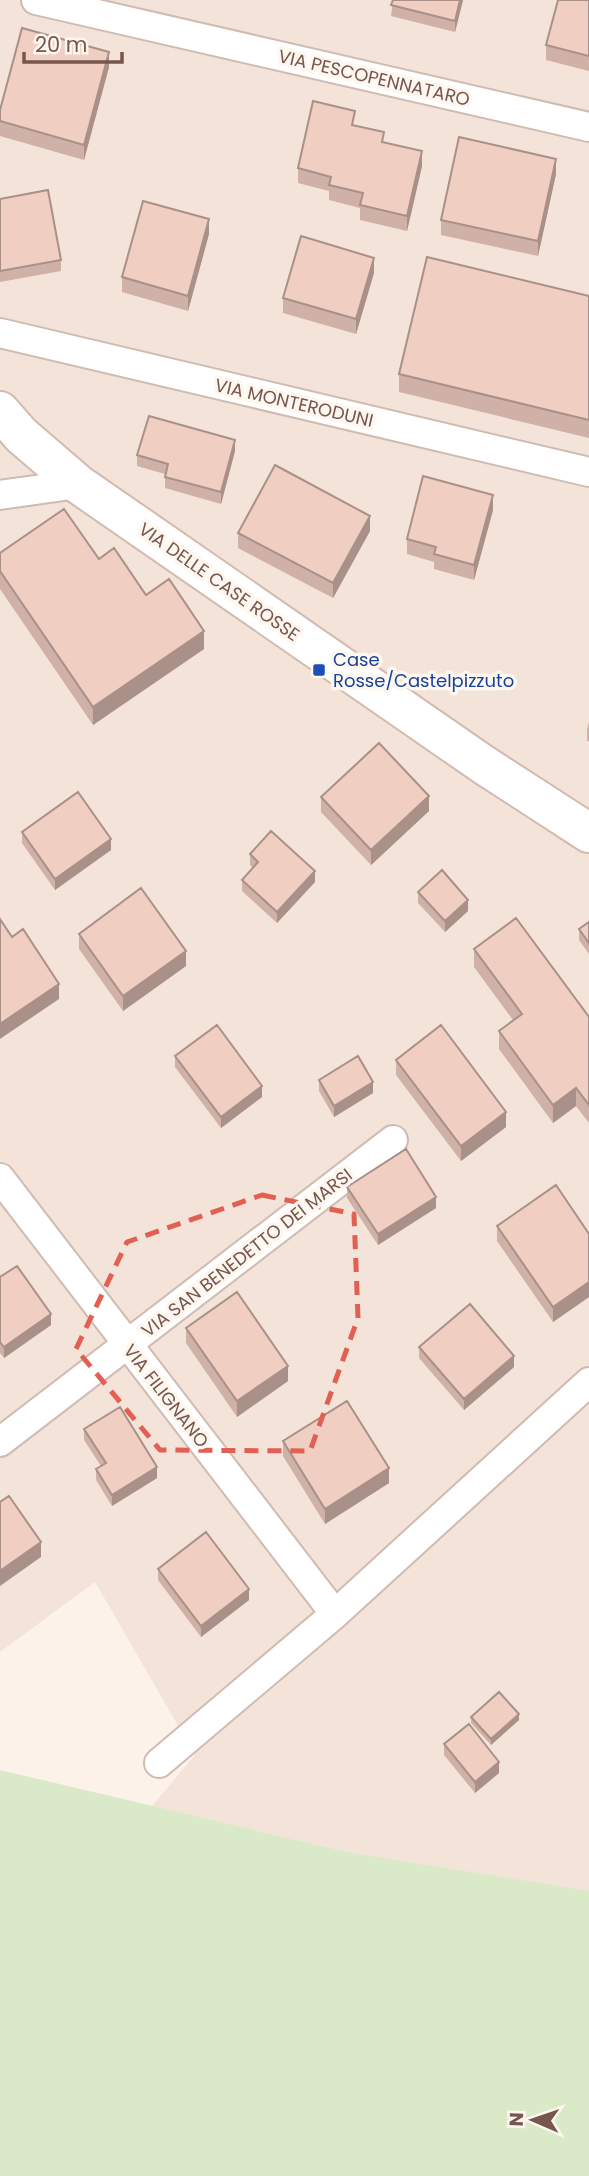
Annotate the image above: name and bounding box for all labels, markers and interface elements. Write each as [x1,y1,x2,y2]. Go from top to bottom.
scale bar [24,21,122,65]
text: 20 m [35,30,88,59]
street label: VIA PESCOPENNATARO [276,43,472,112]
street label: VIA MONTERODUNI [212,372,376,433]
street label: VIA DELLE CASE ROSSE [134,517,305,647]
place label: Case Rosse/Castelpizzuto [333,647,514,693]
marker: Case Rosse/Castelpizzuto [311,662,327,678]
street label: VIA SAN BENEDETTO DEI MARSI [136,1162,357,1343]
street label: VIA FILIGNANO [118,1339,215,1453]
north arrow [498,2085,568,2155]
text: N [503,2112,530,2127]

